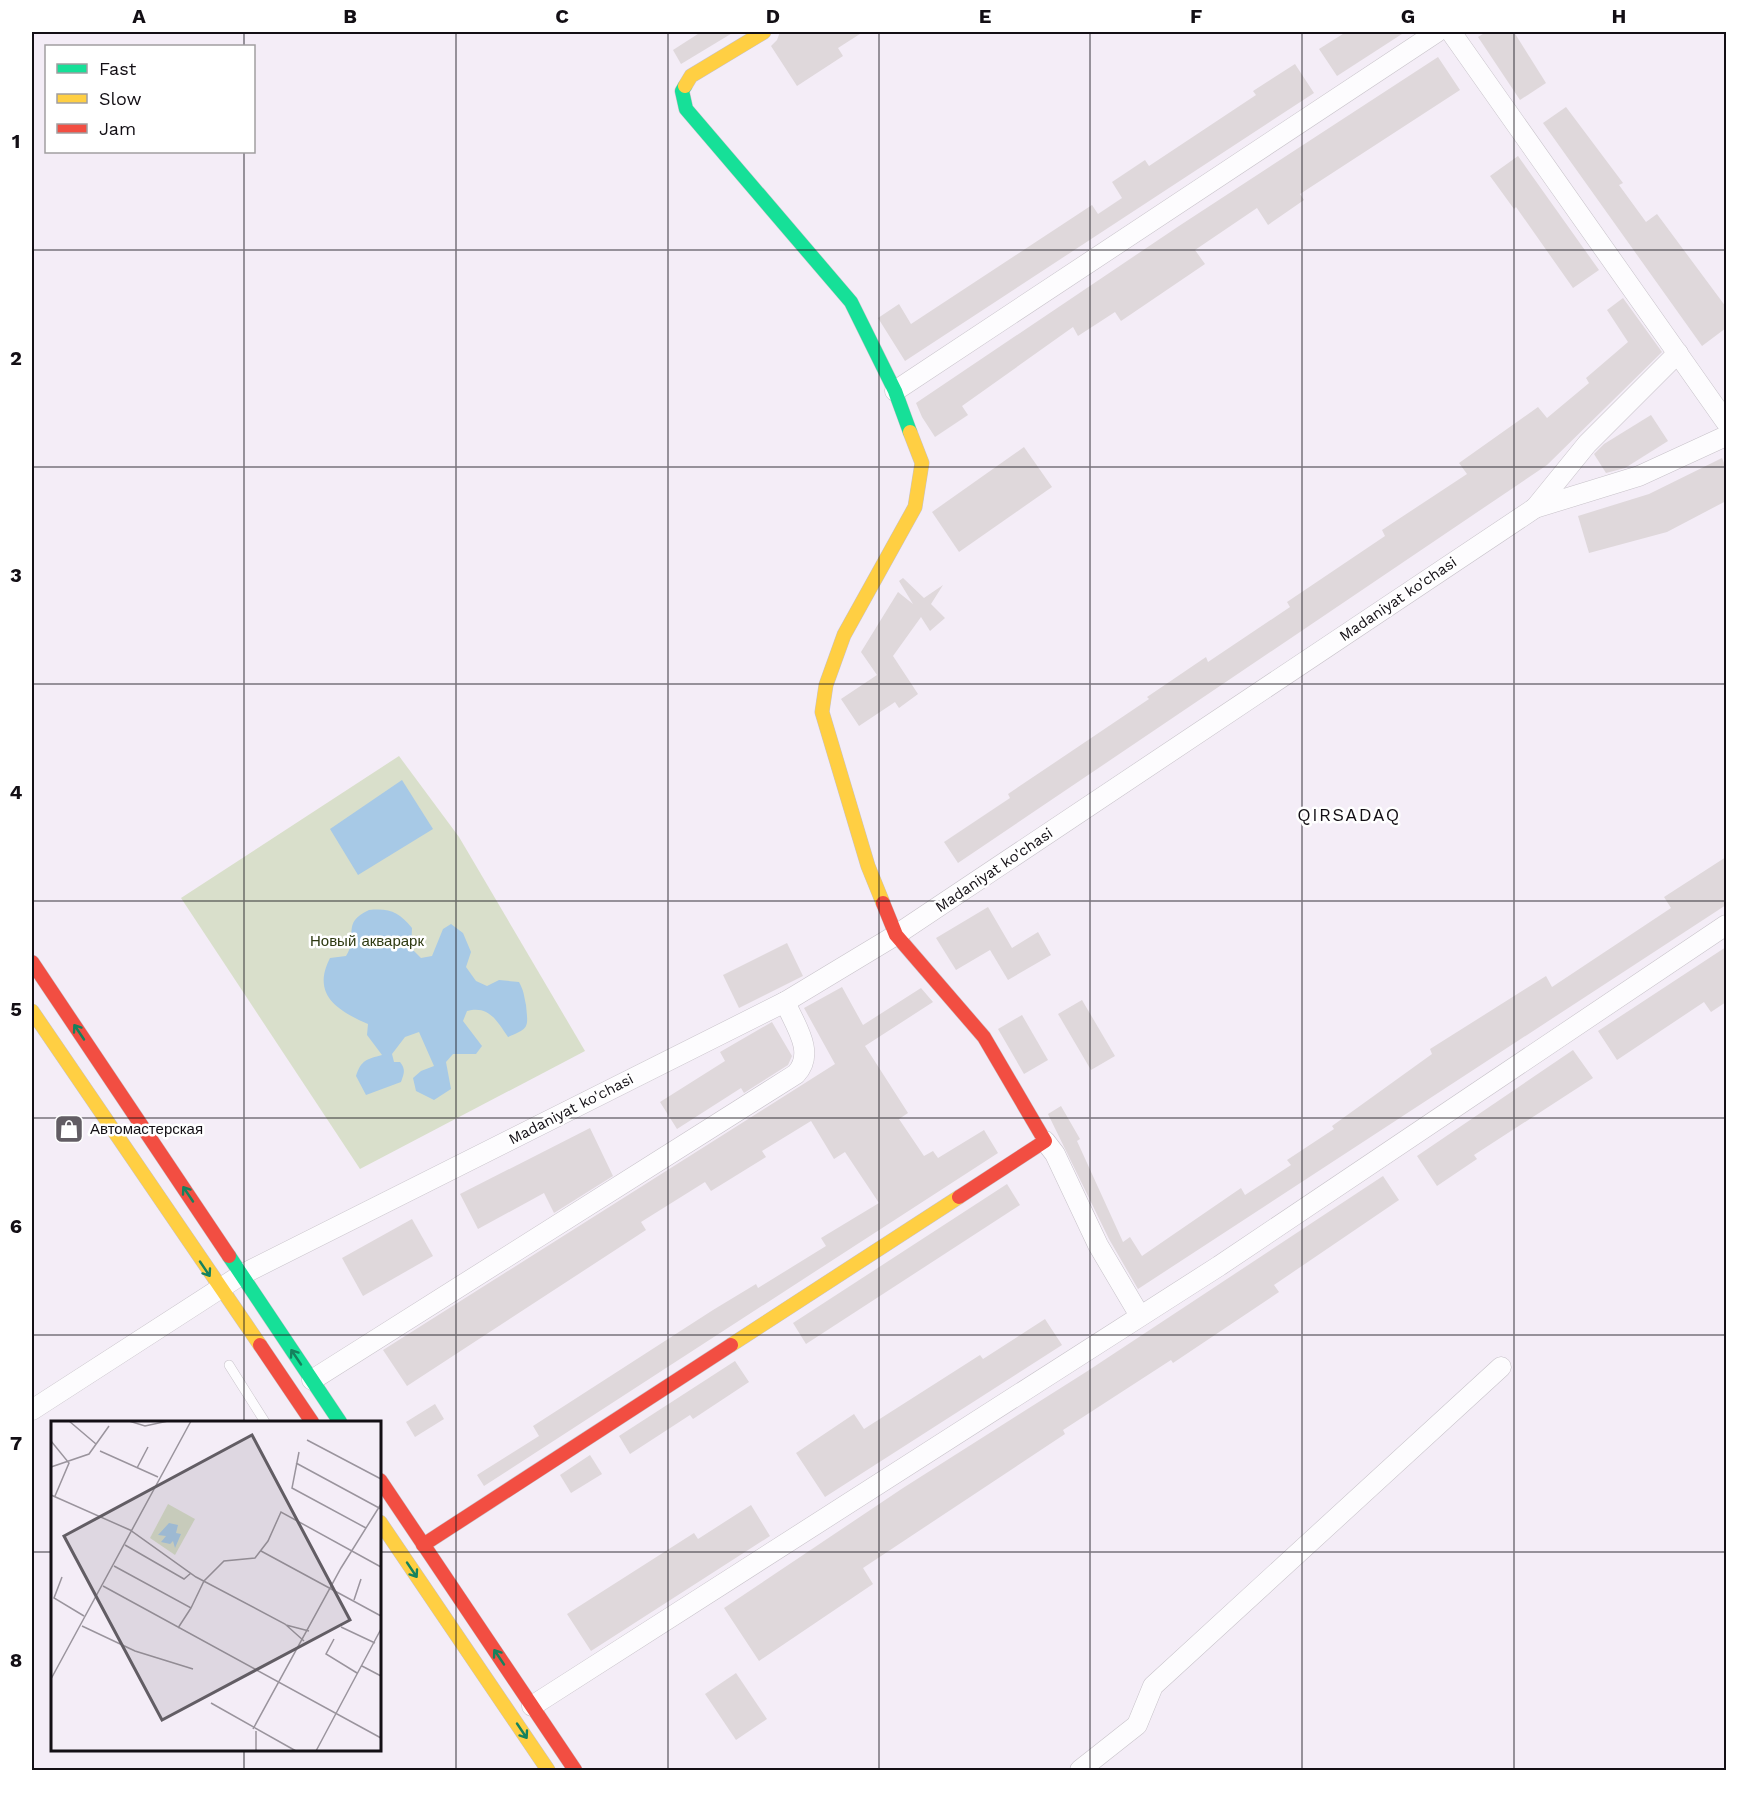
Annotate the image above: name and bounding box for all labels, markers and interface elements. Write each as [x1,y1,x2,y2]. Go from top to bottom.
text: A [132,4,146,28]
text: B [343,4,357,28]
text: C [555,4,569,28]
text: D [766,4,780,28]
text: E [979,4,991,28]
text: F [1190,4,1202,28]
text: G [1401,4,1415,28]
text: H [1612,4,1626,28]
legend [45,45,255,153]
text: Fast [99,58,137,79]
text: Slow [99,88,142,109]
text: Jam [99,118,136,139]
text: 1 [12,129,20,153]
text: 2 [10,346,22,370]
street label: Madaniyat ko'chasi [1336,553,1460,645]
text: 3 [10,563,22,587]
text: 4 [10,780,23,804]
district label: QIRSADAQ [1297,804,1401,825]
street label: Madaniyat ko'chasi [932,824,1056,916]
park label: Новый акварарк [310,932,424,950]
text: 5 [10,997,22,1021]
one-way arrow [73,1025,85,1041]
street label: Madaniyat ko'chasi [506,1070,636,1148]
shop icon: Автомастерская [53,1113,85,1145]
place label: Автомастерская [90,1120,203,1138]
one-way arrow [182,1186,194,1203]
text: 6 [10,1214,22,1238]
one-way arrow [199,1260,211,1276]
one-way arrow [290,1349,302,1365]
inset map [51,1421,381,1751]
text: 7 [10,1431,22,1455]
one-way arrow [406,1561,418,1578]
text: 8 [10,1648,22,1672]
one-way arrow [493,1650,505,1666]
one-way arrow [516,1723,528,1739]

